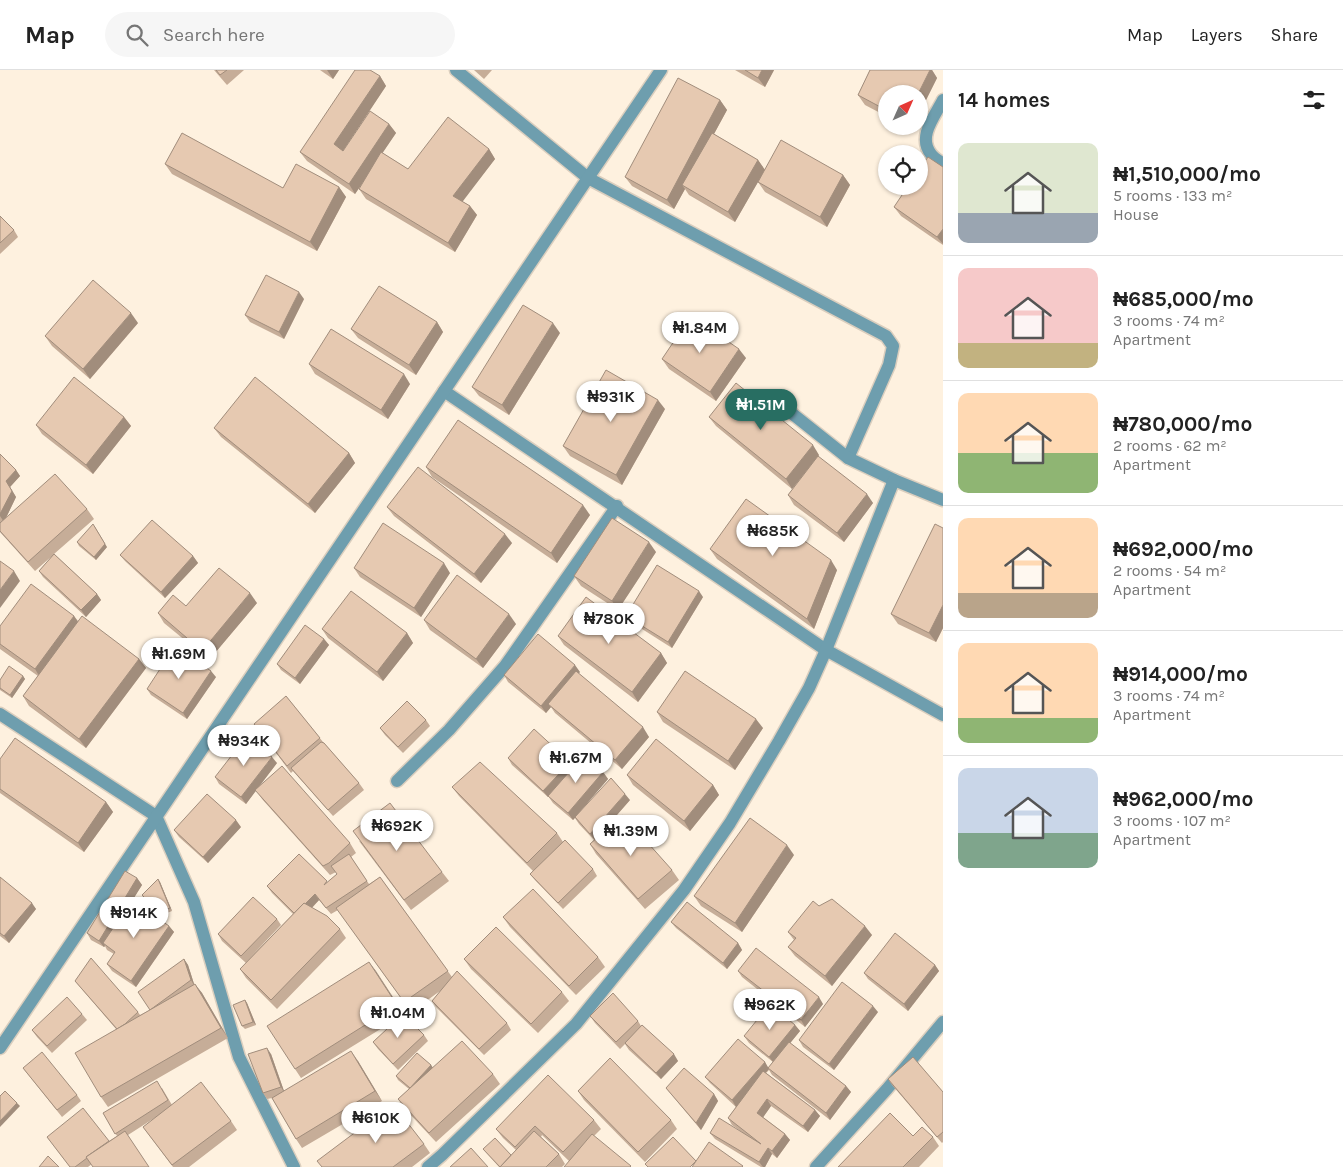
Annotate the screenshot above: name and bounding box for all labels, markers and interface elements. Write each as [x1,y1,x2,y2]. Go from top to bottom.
search box [105,12,455,57]
text: Map [25,21,75,49]
icon: search [123,21,151,49]
text: Search here [163,24,265,46]
text: Map [1127,24,1163,46]
text: Layers [1191,24,1243,46]
text: Share [1271,24,1318,46]
north arrow [878,85,928,135]
map controls [878,85,928,195]
icon: filters [1300,86,1328,114]
text: 14 homes [958,88,1050,112]
button: locate [878,145,928,195]
text: ₦1,510,000/mo [1113,162,1261,186]
icon: home [998,163,1058,223]
text: 5 rooms · 133 m² [1113,186,1232,205]
text: House [1113,205,1159,224]
text: ₦685,000/mo [1113,287,1254,311]
icon: home [998,288,1058,348]
text: 3 rooms · 74 m² [1113,311,1225,330]
pin: ₦1.84M [659,312,741,354]
text: ₦1.84M [673,318,727,337]
text: Apartment [1113,330,1191,349]
pin: ₦931K [576,380,646,423]
text: ₦931K [587,387,635,406]
pin: ₦1.51M [720,388,802,431]
text: ₦1.51M [736,395,786,414]
text: ₦780,000/mo [1113,412,1252,436]
icon: home [998,413,1058,473]
text: 2 rooms · 62 m² [1113,436,1227,455]
text: Apartment [1113,455,1191,474]
pin: ₦685K [738,514,808,557]
text: ₦685K [747,521,799,540]
text: ₦692,000/mo [1113,537,1253,561]
icon: home [998,538,1058,598]
text: 2 rooms · 54 m² [1113,561,1226,580]
text: Apartment [1113,580,1191,599]
pin: ₦780K [574,602,644,645]
text: ₦780K [584,609,634,628]
pin: ₦1.69M [138,638,220,680]
text: ₦1.69M [152,644,206,663]
text: ₦914,000/mo [1113,662,1248,686]
icon: home [998,663,1058,723]
text: 3 rooms · 74 m² [1113,686,1225,705]
text: Apartment [1113,705,1191,724]
pin: ₦934K [209,724,279,767]
text: ₦934K [218,731,270,750]
pin: ₦1.67M [535,742,617,784]
text: ₦1.67M [550,748,602,767]
text: ₦962,000/mo [1113,787,1253,811]
icon: home [998,788,1058,848]
pin: ₦692K [362,810,432,852]
text: 3 rooms · 107 m² [1113,811,1231,830]
pin: ₦1.39M [590,814,672,857]
text: ₦692K [371,816,423,835]
text: ₦1.39M [604,821,658,840]
text: Apartment [1113,830,1191,849]
pin: ₦914K [99,896,169,939]
text: ₦914K [110,903,158,922]
pin: ₦962K [735,988,805,1031]
text: ₦962K [744,995,796,1014]
pin: ₦1.04M [357,996,439,1039]
text: ₦1.04M [371,1003,425,1022]
pin: ₦610K [341,1102,411,1144]
text: ₦610K [352,1108,400,1127]

